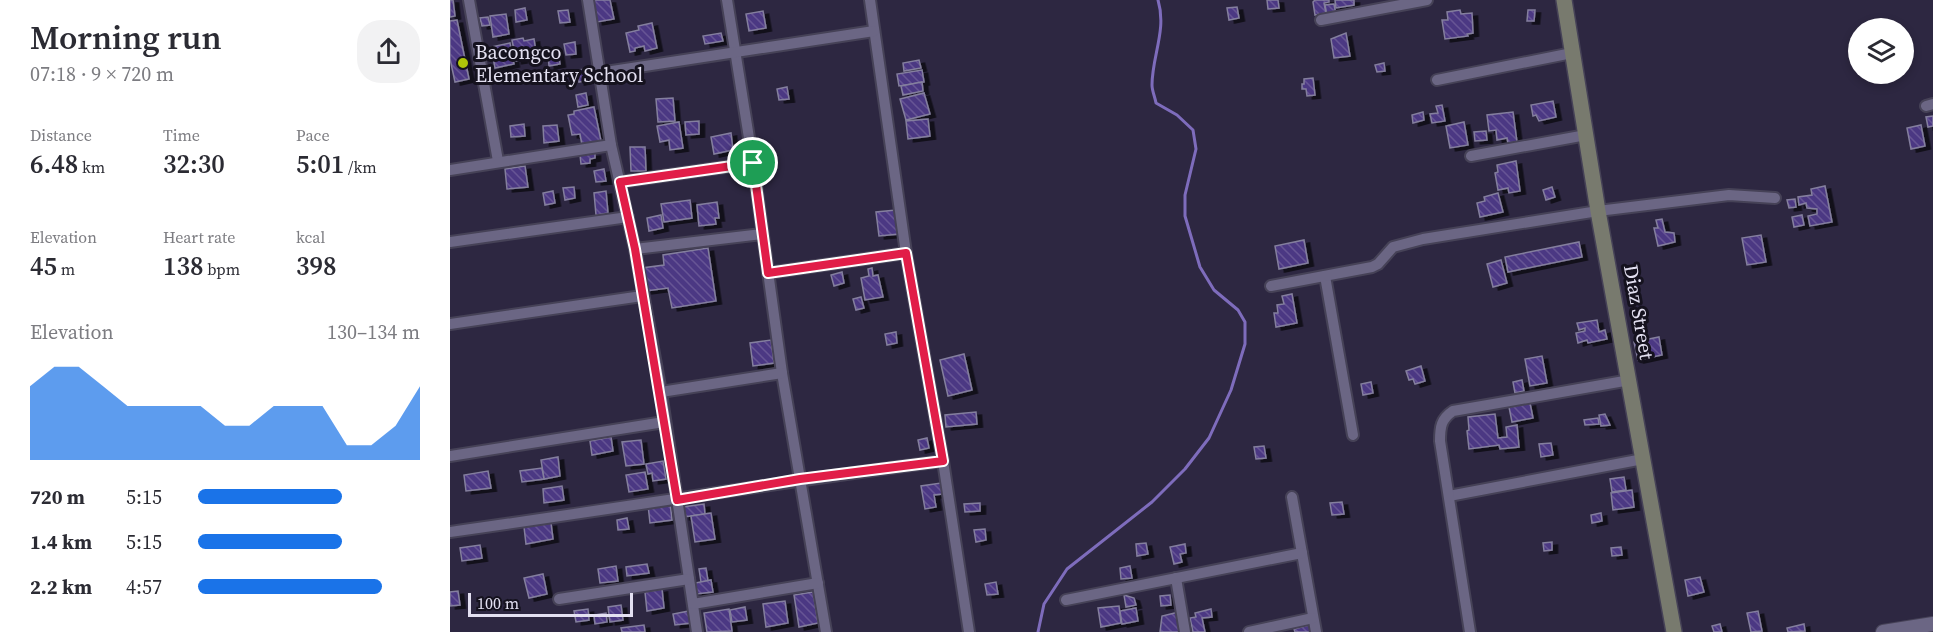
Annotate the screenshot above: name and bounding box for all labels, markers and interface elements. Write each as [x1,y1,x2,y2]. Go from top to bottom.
text: Morning run [30,15,222,60]
map controls [1848,18,1914,84]
button: layers [1848,18,1914,84]
button: share [357,20,420,83]
place label: Bacongco Elementary School [475,38,643,89]
marker: Bacongco Elementary School [456,56,470,70]
text: 07:18 · 9 × 720 m [30,60,174,88]
text: Distance [30,124,92,146]
text: Time [163,124,200,146]
text: Pace [296,124,330,146]
pin [727,137,778,188]
text: 6.48 [30,146,78,182]
text: 32:30 [163,146,225,182]
text: 5:01 [296,146,344,182]
icon: arrive [736,146,769,179]
text: km [78,156,105,178]
text: /km [344,156,377,178]
text: Elevation [30,226,97,248]
text: Heart rate [163,226,235,248]
text: kcal [296,226,325,248]
text: 45 [30,248,57,284]
text: 138 [163,248,204,284]
text: 398 [296,248,337,284]
text: m [57,258,75,280]
text: bpm [204,258,240,280]
street label: Diaz Street [1617,262,1661,362]
text: Elevation [30,318,114,346]
text: 130–134 m [327,318,420,346]
text: 720 m [30,483,85,511]
text: 5:15 [126,483,162,511]
text: 1.4 km [30,528,92,556]
text: 5:15 [126,528,162,556]
text: 2.2 km [30,573,92,601]
text: 4:57 [126,573,162,601]
scale bar [468,590,633,618]
text: 100 m [477,592,519,614]

